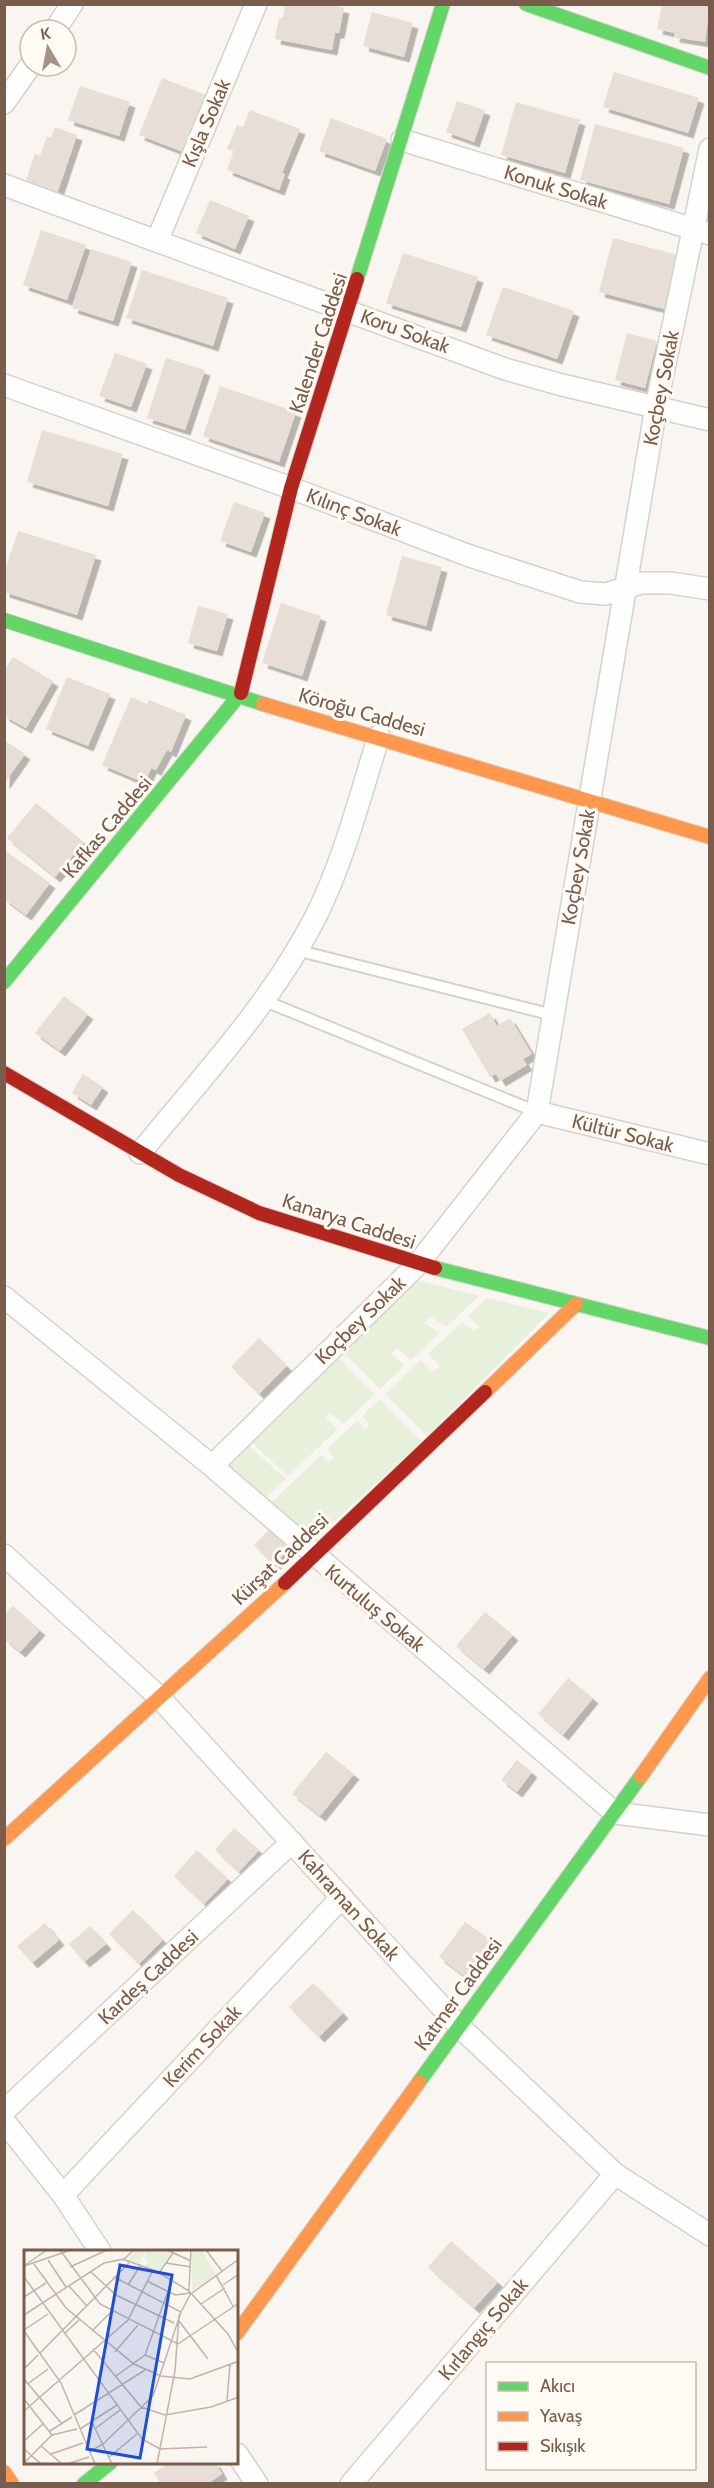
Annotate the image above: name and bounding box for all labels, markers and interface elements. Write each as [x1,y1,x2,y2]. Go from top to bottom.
north arrow [18,18,78,78]
text: K [39,23,52,44]
street label: Kışla Sokak [177,75,235,171]
street label: Konuk Sokak [501,160,611,214]
street label: Kalender Caddesi [284,270,352,416]
street label: Koru Sokak [357,304,453,358]
street label: Koçbey Sokak [638,328,684,448]
street label: Kılınç Sokak [303,483,405,541]
street label: Köroğu Caddesi [296,682,428,742]
street label: Kafkas Caddesi [57,771,157,883]
street label: Koçbey Sokak [556,807,600,927]
street label: Kültür Sokak [570,1109,676,1157]
street label: Kanarya Caddesi [279,1188,419,1254]
street label: Koçbey Sokak [310,1271,410,1369]
street label: Kürşat Caddesi [227,1508,333,1610]
street label: Kurtuluş Sokak [320,1559,430,1657]
street label: Kahraman Sokak [293,1845,405,1965]
street label: Kardeş Caddesi [93,1925,203,2029]
street label: Katmer Caddesi [409,1933,507,2055]
street label: Kerim Sokak [158,2000,246,2092]
inset map [24,2250,238,2464]
street label: Kırlangıç Sokak [433,2273,533,2385]
legend [486,2362,696,2470]
text: Akıcı [540,2375,575,2397]
text: Yavaş [539,2405,582,2427]
text: Sıkışık [540,2435,586,2457]

